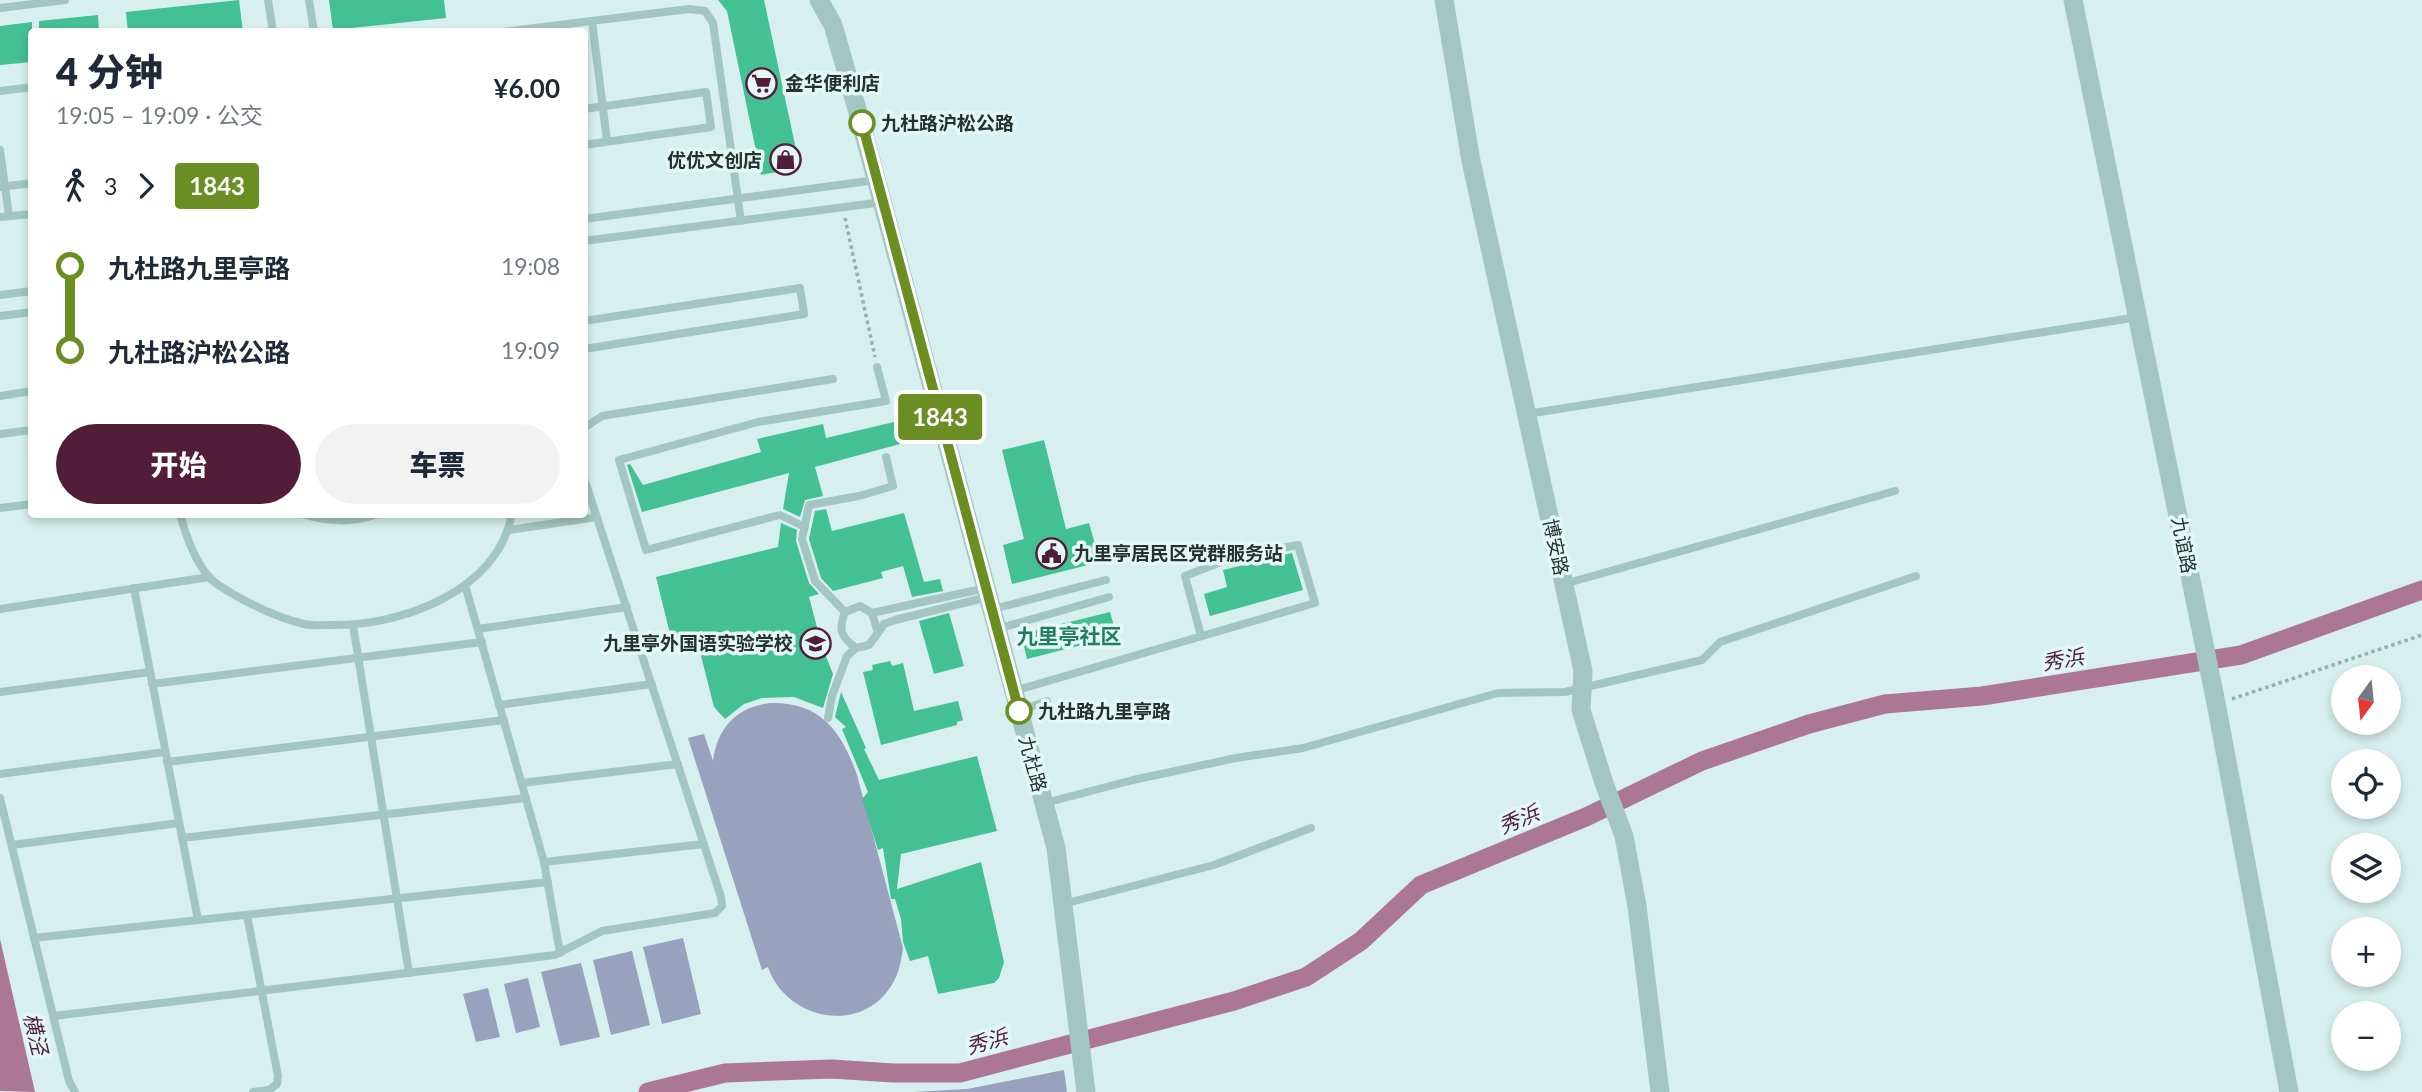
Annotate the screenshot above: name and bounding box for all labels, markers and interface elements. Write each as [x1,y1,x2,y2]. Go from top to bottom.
text: 4 分钟 [56,48,163,94]
supermarket icon: 金华便利店 [745,66,779,100]
place label: 金华便利店 [785,71,880,94]
text: ¥6.00 [494,72,560,104]
text: 19:05 – 19:09 · 公交 [56,101,263,129]
marker: 九杜路沪松公路 [849,110,875,136]
place label: 九杜路沪松公路 [881,111,1014,134]
shop icon: 优优文创店 [768,143,802,177]
place label: 优优文创店 [667,148,762,171]
icon: walk [56,167,94,205]
icon: forward [127,167,165,205]
text: 1843 [189,171,245,200]
text: 3 [104,172,117,200]
text: 九杜路九里亭路 [108,252,290,284]
text: 19:08 [501,252,560,280]
text: 九杜路沪松公路 [108,336,290,368]
text: 19:09 [501,336,560,364]
line badge: 1843 [891,394,989,440]
text: 1843 [912,402,968,431]
button: 开始 [56,424,301,504]
button: 车票 [315,424,560,504]
street label: 九谊路 [2168,515,2201,575]
street label: 博安路 [1539,517,1574,577]
public building icon: 九里亭居民区党群服务站 [1034,536,1068,570]
place label: 九里亭居民区党群服务站 [1074,541,1283,564]
district label: 九里亭社区 [1017,623,1122,648]
school or university icon: 九里亭外国语实验学校 [799,626,833,660]
place label: 九里亭外国语实验学校 [603,631,793,654]
water label: 秀浜 [2040,643,2087,674]
north arrow [2331,665,2401,735]
map controls [2331,665,2401,1071]
marker: 九杜路九里亭路 [1006,698,1032,724]
place label: 九杜路九里亭路 [1038,699,1171,722]
street label: 九杜路 [1015,733,1052,794]
button: locate [2331,749,2401,819]
water label: 秀浜 [1494,798,1544,838]
button: layers [2331,833,2401,903]
button: + [2331,917,2401,987]
button: − [2331,1001,2401,1071]
water label: 横泾 [19,1010,54,1059]
water label: 秀浜 [963,1023,1012,1058]

